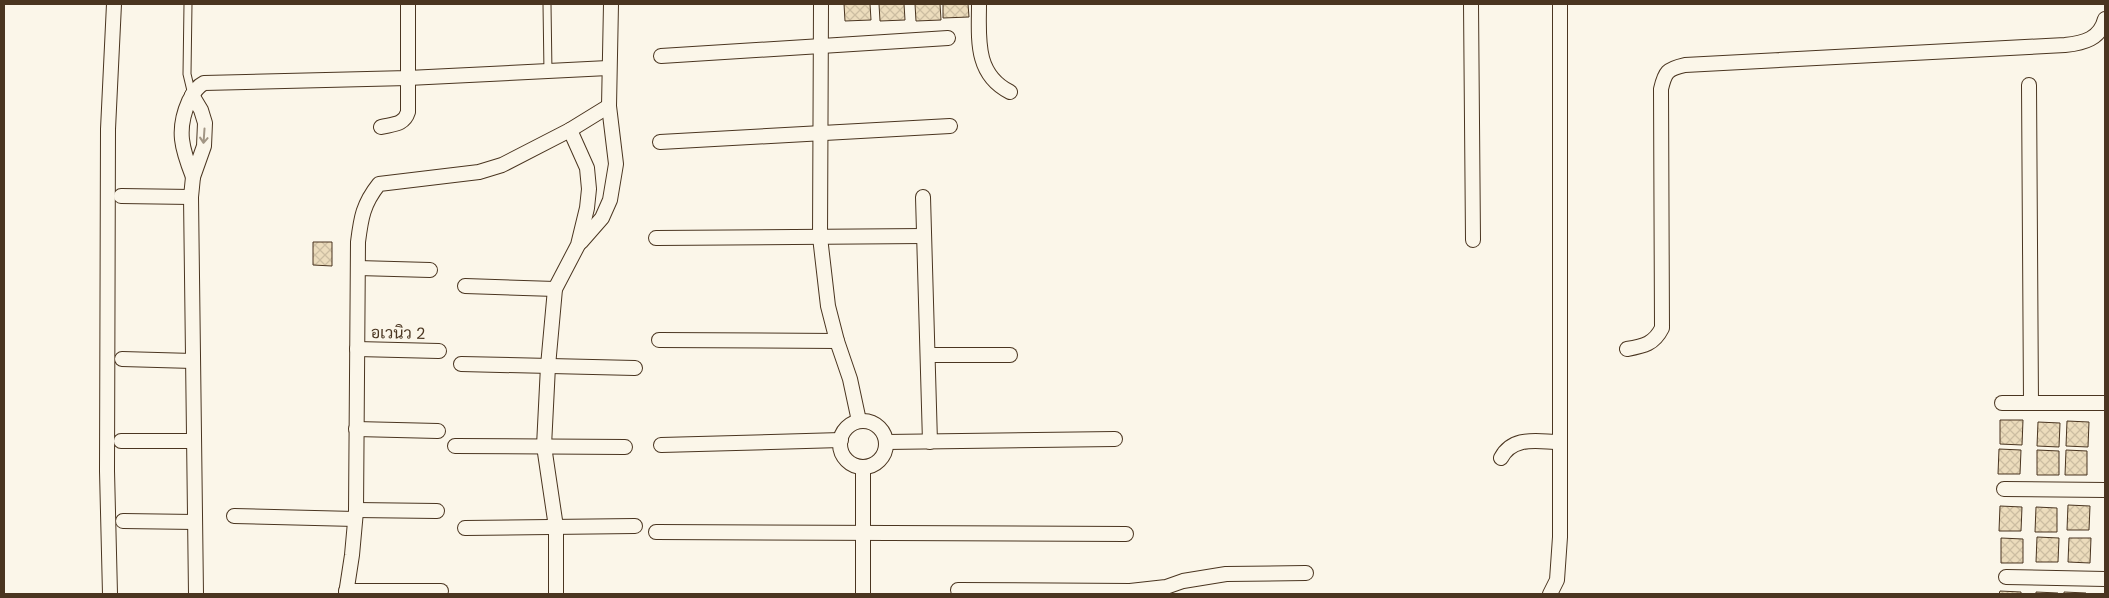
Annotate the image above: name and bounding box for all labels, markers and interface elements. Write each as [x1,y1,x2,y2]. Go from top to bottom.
one-way arrow [200,127,209,143]
street label: อเวนิว 2 [371,322,425,344]

